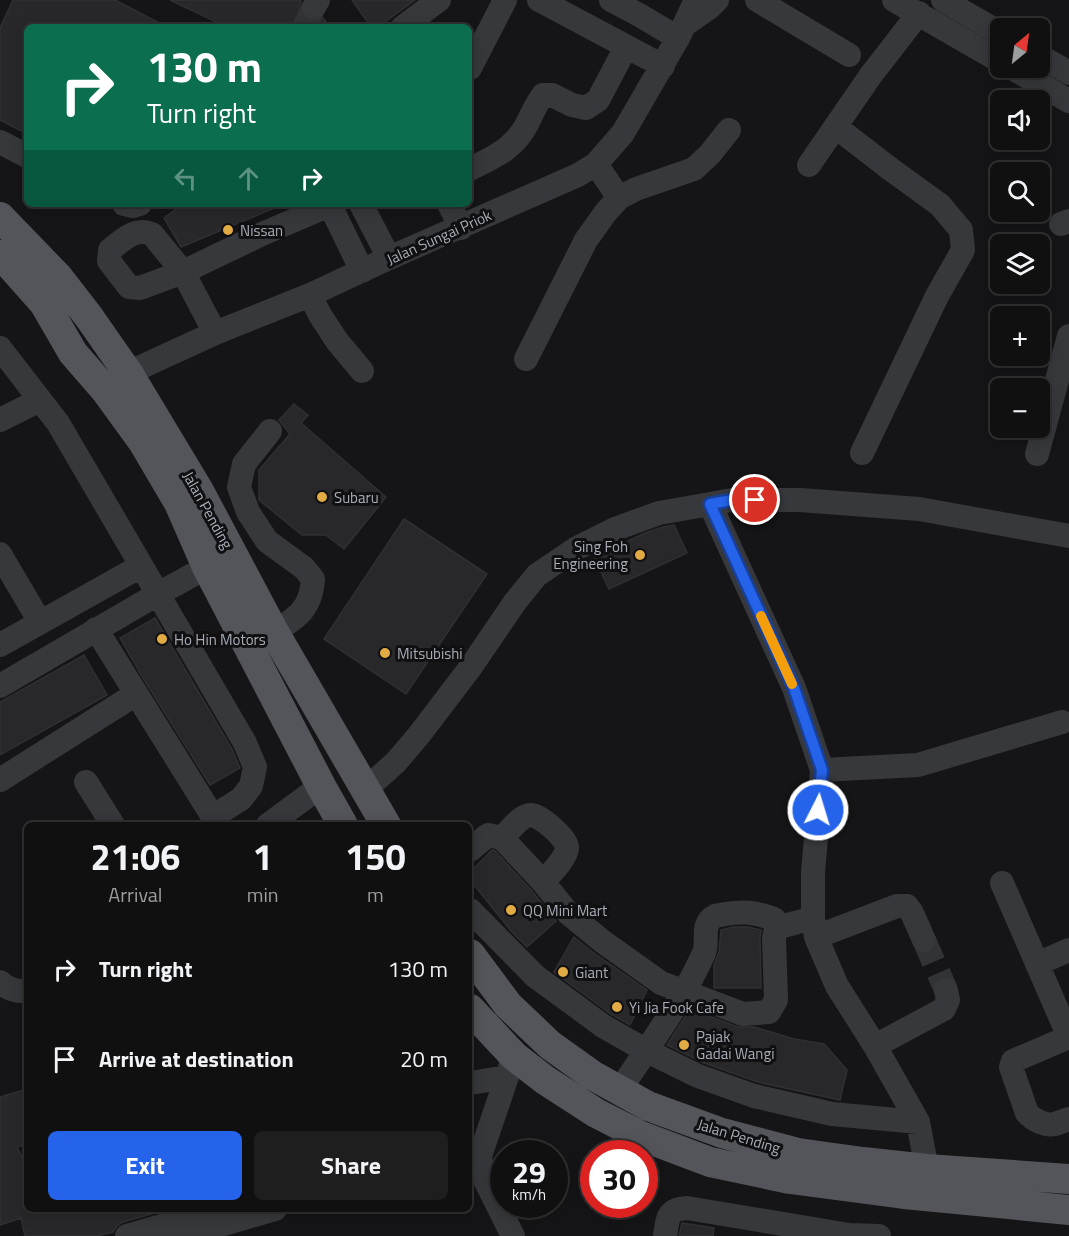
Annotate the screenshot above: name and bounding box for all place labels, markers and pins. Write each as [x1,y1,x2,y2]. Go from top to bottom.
place label: Nissan [240,219,283,242]
marker: Nissan [221,223,235,237]
pin [729,474,780,525]
place label: Subaru [334,486,379,509]
marker: Subaru [315,490,329,504]
place label: Sing Foh Engineering [553,535,628,575]
marker: Sing Foh Engineering [633,548,647,562]
place label: Ho Hin Motors [174,628,266,651]
marker: Ho Hin Motors [155,632,169,646]
place label: Mitsubishi [397,642,463,665]
marker: Mitsubishi [378,646,392,660]
place label: QQ Mini Mart [523,899,608,922]
marker: QQ Mini Mart [504,903,518,917]
place label: Giant [575,961,609,984]
marker: Giant [556,965,570,979]
place label: Yi Jia Fook Cafe [629,996,724,1019]
marker: Yi Jia Fook Cafe [610,1000,624,1014]
place label: Pajak Gadai Wangi [696,1025,774,1065]
marker: Pajak Gadai Wangi [677,1038,691,1052]

